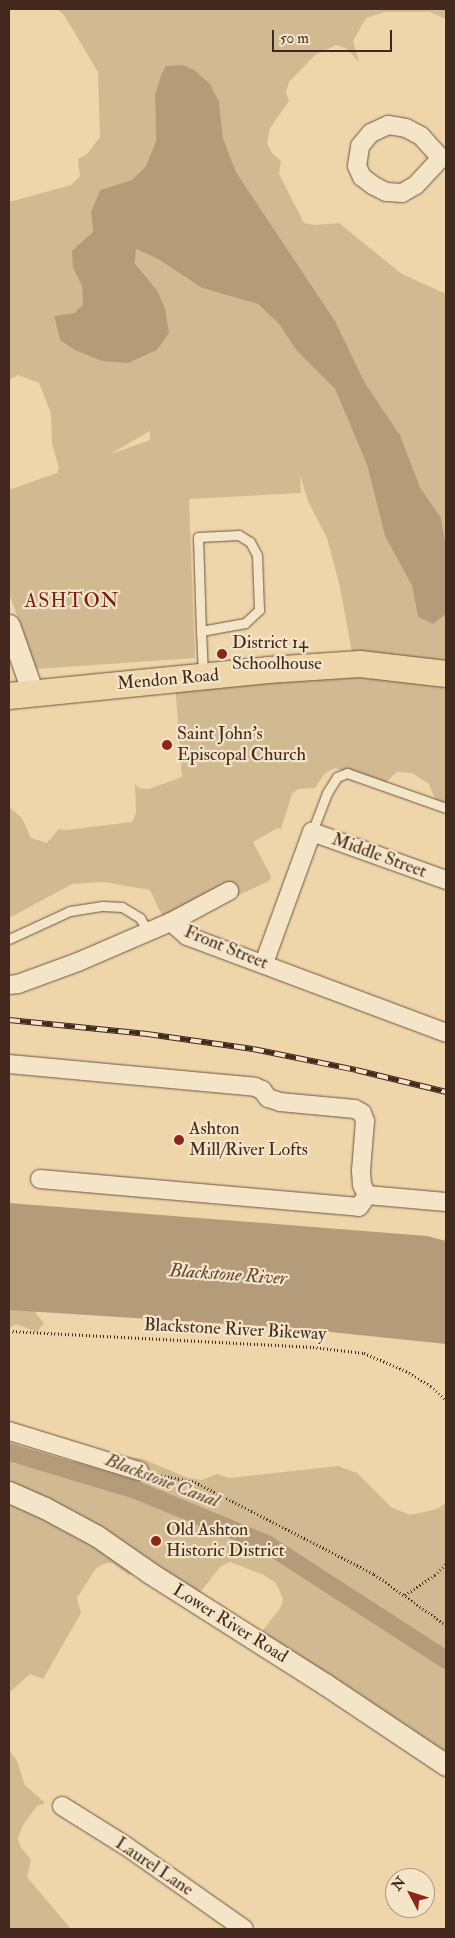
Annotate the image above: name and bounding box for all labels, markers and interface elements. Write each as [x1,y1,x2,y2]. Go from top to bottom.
scale bar [275,20,395,52]
text: 50 m [280,29,309,48]
district label: ASHTON [24,588,120,612]
place label: District 14 Schoolhouse [232,633,322,676]
marker: District 14 Schoolhouse [216,648,228,660]
street label: Mendon Road [116,665,220,695]
place label: Saint John's Episcopal Church [177,724,306,766]
marker: Saint John's Episcopal Church [161,739,173,751]
street label: Middle Street [329,829,429,883]
street label: Front Street [181,921,271,975]
place label: Ashton Mill/River Lofts [189,1119,308,1162]
marker: Ashton Mill/River Lofts [173,1134,185,1146]
water label: Blackstone River [168,1260,288,1290]
street label: Blackstone River Bikeway [143,1314,327,1346]
water label: Blackstone Canal [102,1449,222,1513]
place label: Old Ashton Historic District [166,1520,285,1562]
marker: Old Ashton Historic District [150,1535,162,1547]
street label: Lower River Road [169,1580,291,1668]
street label: Laurel Lane [111,1833,197,1901]
north arrow [385,1868,435,1918]
text: N [388,1873,409,1894]

